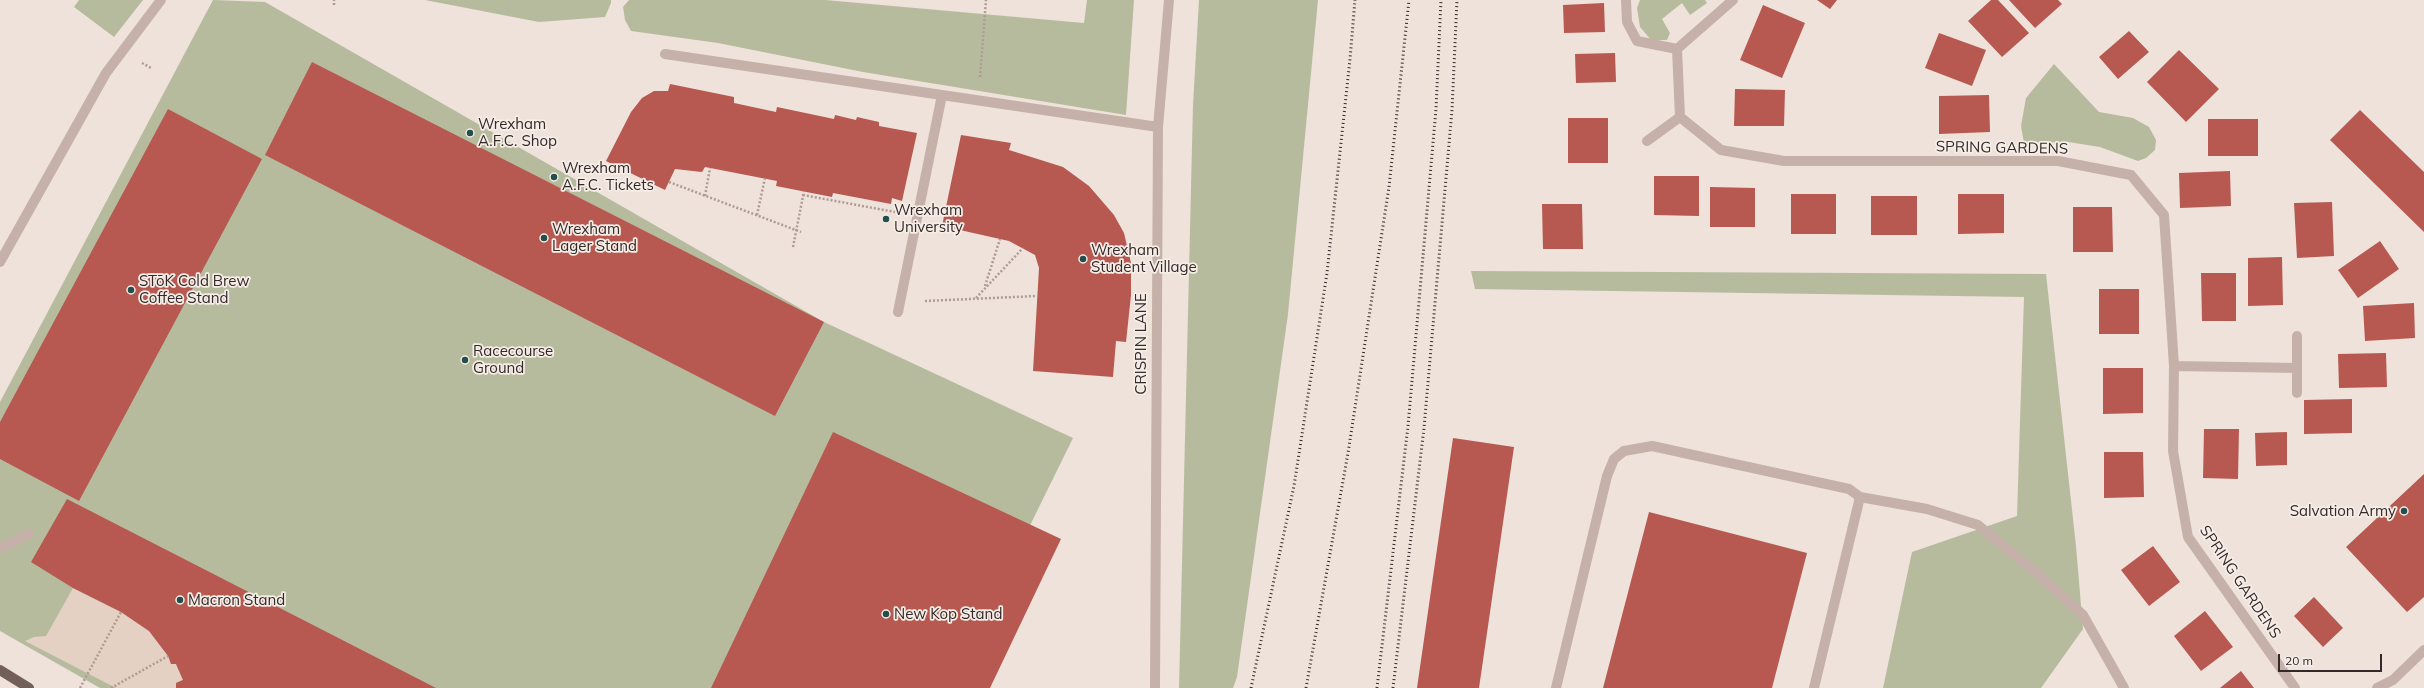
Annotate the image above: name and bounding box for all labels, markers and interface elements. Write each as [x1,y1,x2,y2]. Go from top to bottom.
place label: Wrexham A.F.C. Shop [478,115,557,150]
marker: Wrexham A.F.C. Shop [465,128,475,138]
street label: SPRING GARDENS [1936,138,2068,158]
place label: Wrexham A.F.C. Tickets [562,159,654,194]
marker: Wrexham A.F.C. Tickets [549,172,559,182]
place label: Wrexham University [894,201,963,236]
marker: Wrexham University [881,214,891,224]
place label: Wrexham Lager Stand [552,220,637,255]
marker: Wrexham Lager Stand [539,233,549,243]
place label: Wrexham Student Village [1091,241,1197,276]
marker: Wrexham Student Village [1078,254,1088,264]
place label: STōK Cold Brew Coffee Stand [139,272,249,307]
marker: STōK Cold Brew Coffee Stand [126,285,136,295]
street label: CRISPIN LANE [1132,293,1150,395]
place label: Racecourse Ground [473,342,553,377]
marker: Racecourse Ground [460,355,470,365]
place label: Salvation Army [2290,502,2396,520]
marker: Salvation Army [2399,506,2409,516]
street label: SPRING GARDENS [2196,522,2284,642]
place label: Macron Stand [188,591,285,609]
marker: Macron Stand [175,595,185,605]
place label: New Kop Stand [894,605,1002,623]
marker: New Kop Stand [881,609,891,619]
scale bar [2280,646,2384,672]
text: 20 m [2285,653,2313,668]

